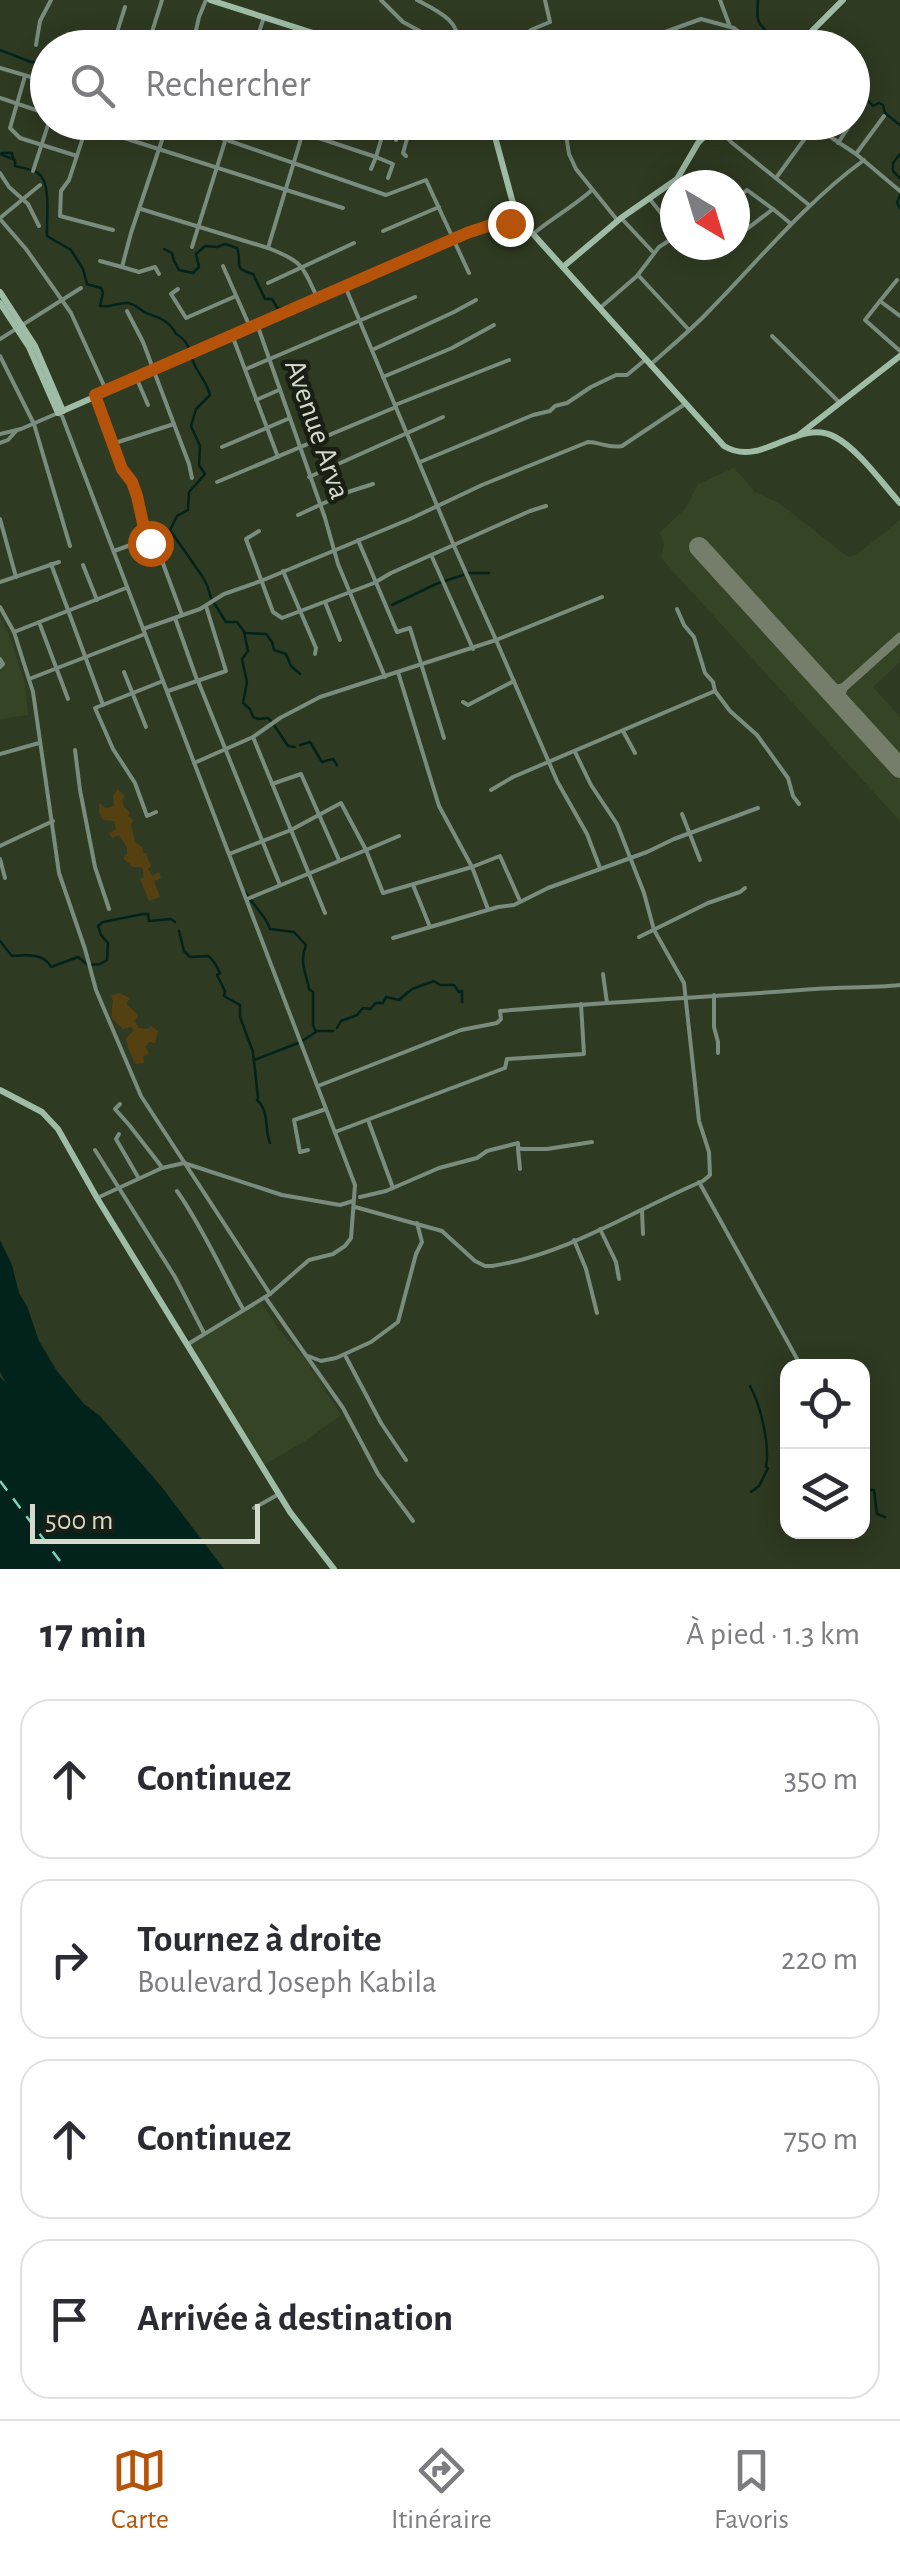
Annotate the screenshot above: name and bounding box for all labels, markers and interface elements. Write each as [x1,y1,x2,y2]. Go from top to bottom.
search box [30,30,870,140]
icon: search [65,58,120,113]
text: Rechercher [145,66,311,104]
north arrow [660,170,750,260]
route end [488,201,534,247]
street label: Avenue Arva [279,356,355,503]
route start [128,521,174,567]
map controls [780,1359,870,1539]
button: locate [780,1359,870,1449]
button: layers [780,1449,870,1539]
scale bar [30,1499,260,1544]
text: 500 m [45,1507,113,1535]
text: 17 min [40,1613,147,1655]
text: À pied · 1.3 km [686,1618,860,1650]
icon: ahead [42,1752,97,1807]
text: Continuez [137,1760,291,1798]
text: 350 m [784,1763,858,1795]
text: Tournez à droite [137,1921,382,1959]
icon: right [42,1932,97,1987]
text: 220 m [781,1943,858,1975]
text: Boulevard Joseph Kabila [137,1966,437,1998]
icon: ahead [42,2112,97,2167]
text: Continuez [137,2120,291,2158]
text: 750 m [784,2123,858,2155]
icon: arrive [42,2292,97,2347]
text: Arrivée à destination [137,2300,453,2338]
tab: Carte [111,2443,169,2537]
tab: Itinéraire [391,2443,492,2537]
tab: Favoris [714,2443,789,2537]

